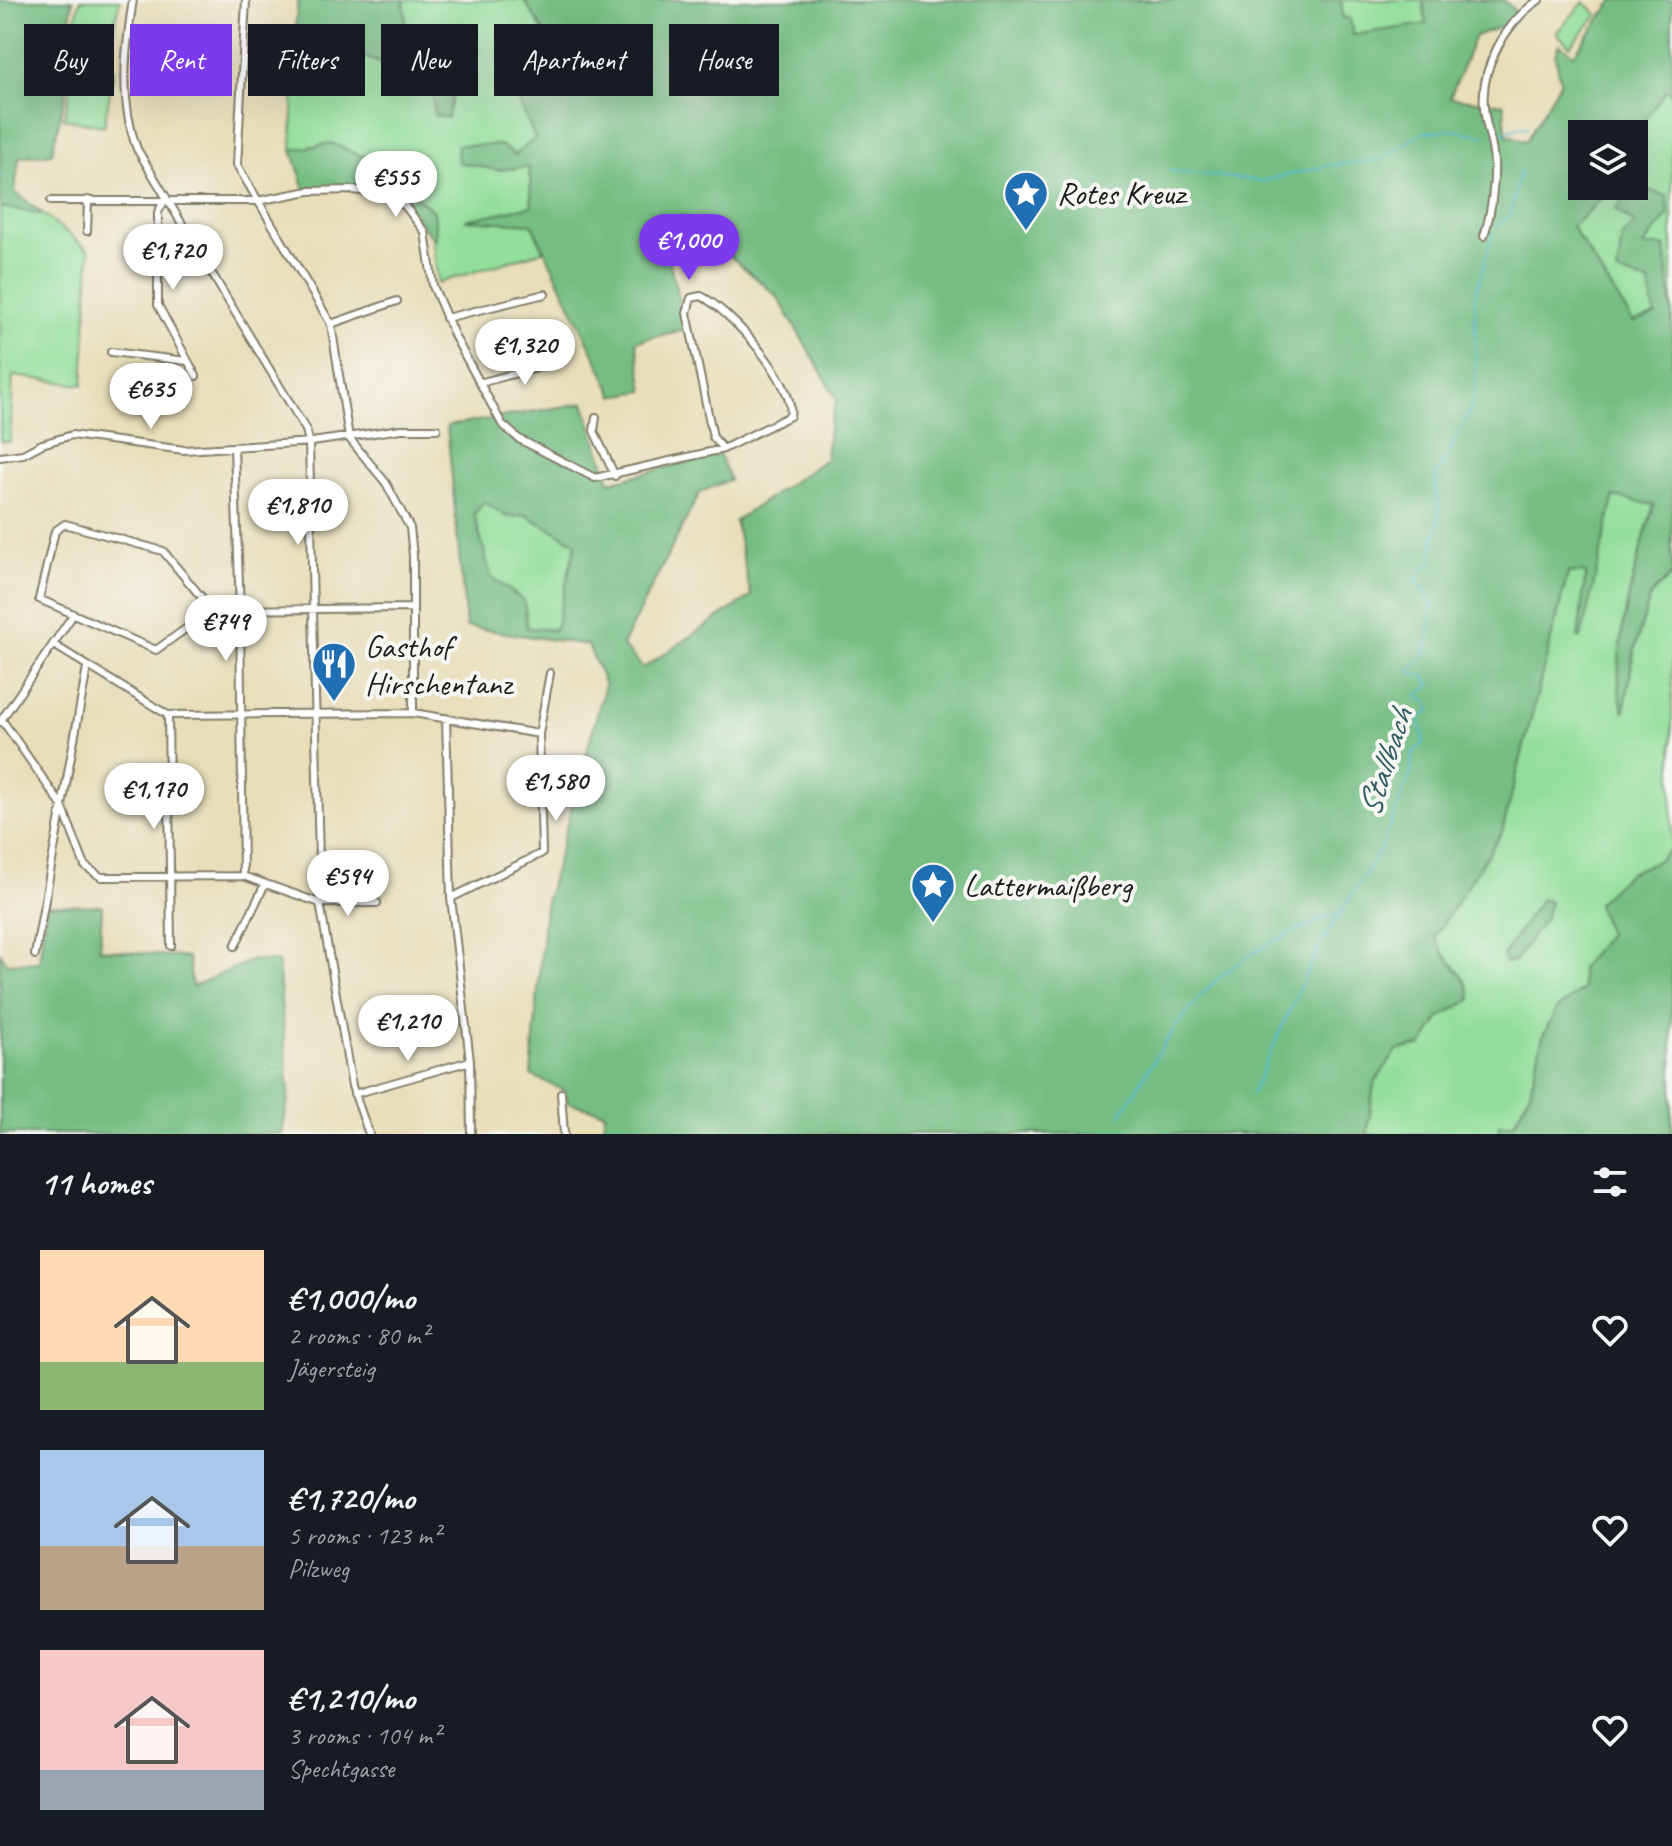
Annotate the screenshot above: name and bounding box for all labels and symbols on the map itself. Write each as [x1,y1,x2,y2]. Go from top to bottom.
pin: €555 [349,151,443,219]
place icon: Rotes Kreuz [1002,169,1050,232]
place label: Rotes Kreuz [1057,173,1189,214]
pin: €1,000 [624,214,754,282]
pin: €1,720 [108,224,238,292]
pin: €1,320 [460,319,590,387]
pin: €635 [104,363,198,431]
pin: €1,810 [233,479,363,547]
pin: €749 [179,595,273,663]
place label: Gasthof Hirschentanz [365,626,514,704]
restaurant icon: Gasthof Hirschentanz [310,640,358,703]
water label: Stallbach [1347,700,1423,821]
pin: €1,580 [491,755,621,823]
pin: €1,170 [89,763,219,831]
pin: €594 [301,850,395,918]
place icon: Lattermaißberg [909,861,957,924]
place label: Lattermaißberg [964,865,1133,906]
pin: €1,210 [343,995,473,1063]

